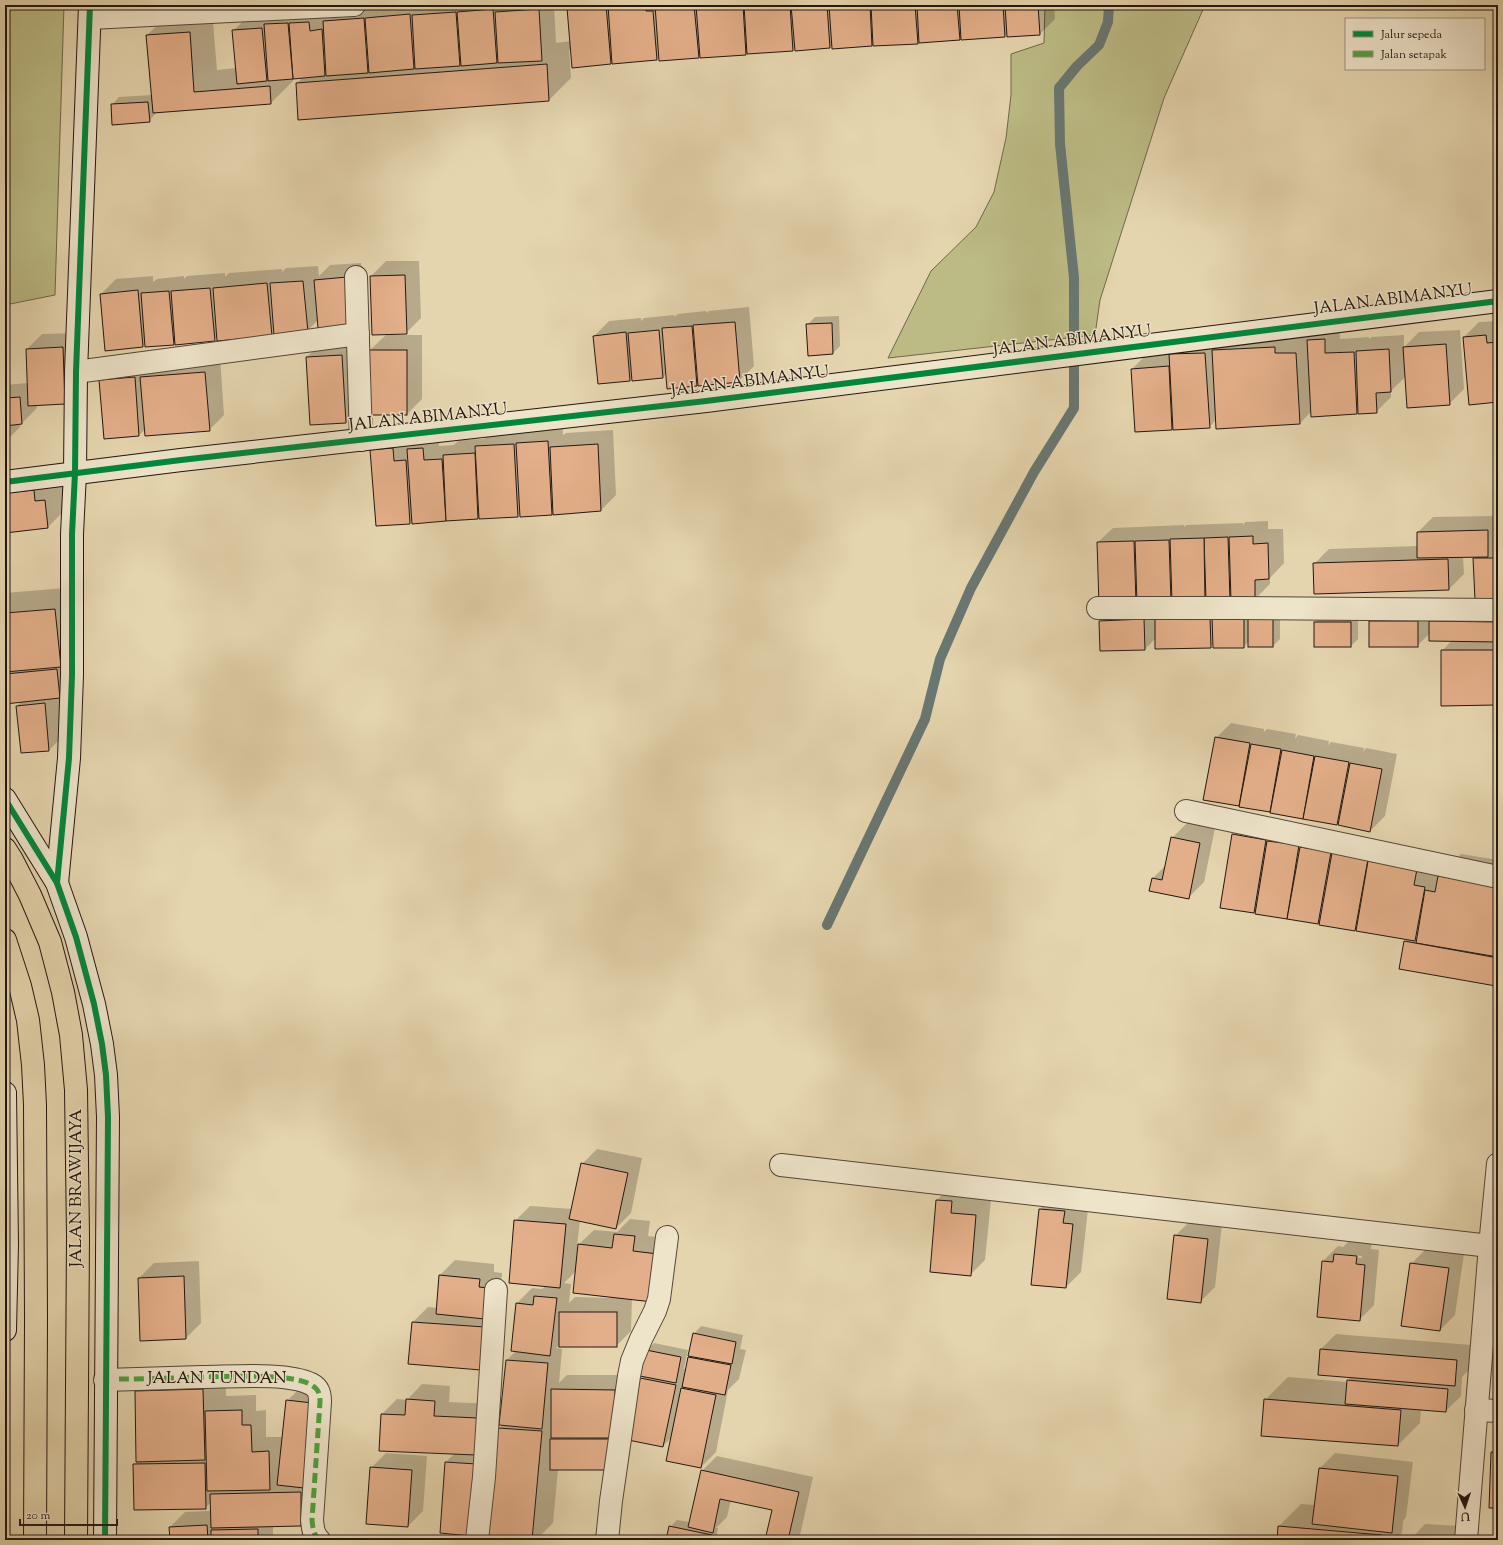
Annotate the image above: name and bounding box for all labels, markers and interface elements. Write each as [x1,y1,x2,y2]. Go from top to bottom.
legend [1345,18,1485,70]
text: Jalur sepeda [1380,26,1442,44]
text: Jalan setapak [1380,46,1447,64]
street label: JALAN ABIMANYU [1312,278,1474,322]
street label: JALAN ABIMANYU [991,319,1153,363]
street label: JALAN ABIMANYU [669,360,831,404]
street label: JALAN ABIMANYU [347,398,508,438]
street label: JALAN BRAWIJAYA [65,1109,89,1268]
street label: JALAN TUNDAN [146,1367,287,1391]
north arrow [1445,1487,1485,1527]
scale bar [20,1501,117,1527]
text: 20 m [26,1507,51,1525]
text: U [1461,1508,1471,1524]

